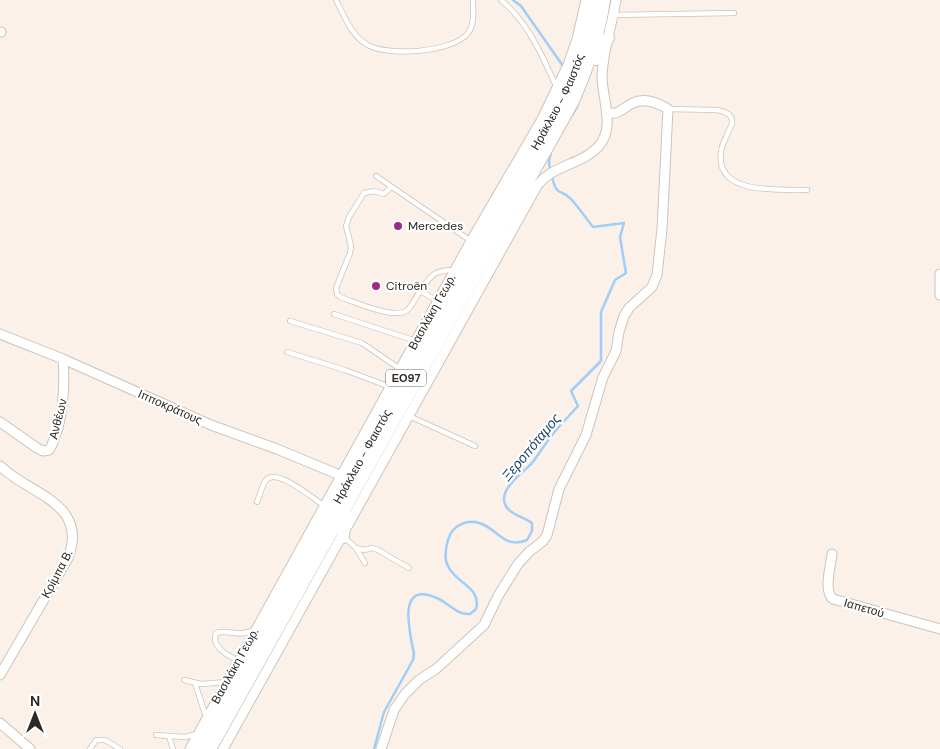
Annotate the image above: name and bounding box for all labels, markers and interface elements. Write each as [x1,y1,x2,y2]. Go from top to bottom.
street label: Ηράκλειο - Φαιστός [527,51,588,153]
place label: Mercedes [408,218,463,234]
marker: Mercedes [392,220,404,232]
street label: Βασιλάκη Γεωρ. [405,271,459,353]
place label: Citroën [386,278,427,294]
marker: Citroën [370,280,382,292]
road number: ΕΟ97 [386,369,426,386]
street label: Ιπποκράτους [135,386,205,428]
street label: Ανθέων [45,397,71,441]
street label: Ηράκλειο - Φαιστός [330,406,395,507]
water label: Ξεροπόταμος [497,409,565,485]
street label: Κρίμπα Β. [38,547,76,601]
street label: Ιαπετού [842,595,886,621]
street label: Βασιλάκη Γεωρ. [208,625,262,707]
north arrow [10,689,60,739]
text: N [30,692,40,710]

